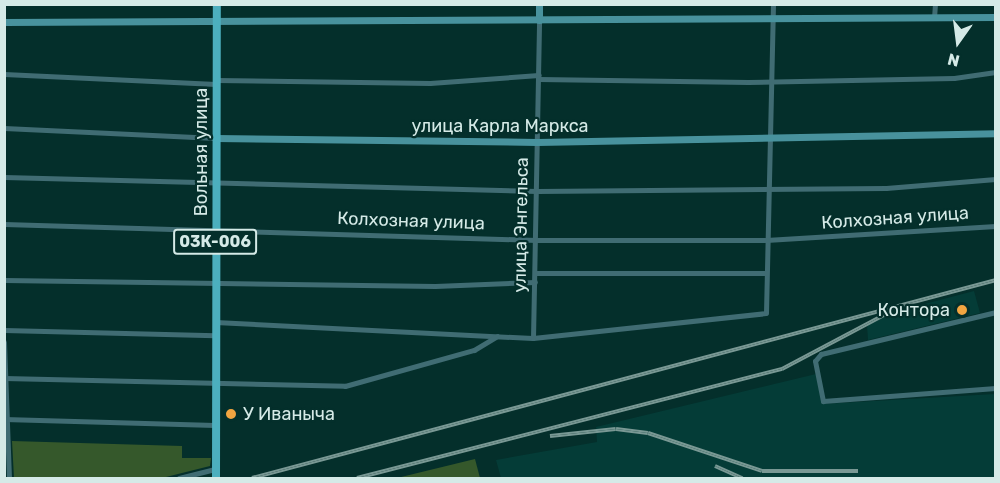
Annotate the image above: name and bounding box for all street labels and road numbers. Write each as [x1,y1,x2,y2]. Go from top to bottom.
street label: Вольная улица [190,88,212,216]
street label: улица Карла Маркса [411,115,589,137]
street label: улица Энгельса [509,157,533,293]
street label: Колхозная улица [821,202,969,234]
street label: Колхозная улица [337,208,485,234]
road number: 03К-006 [173,229,257,255]

